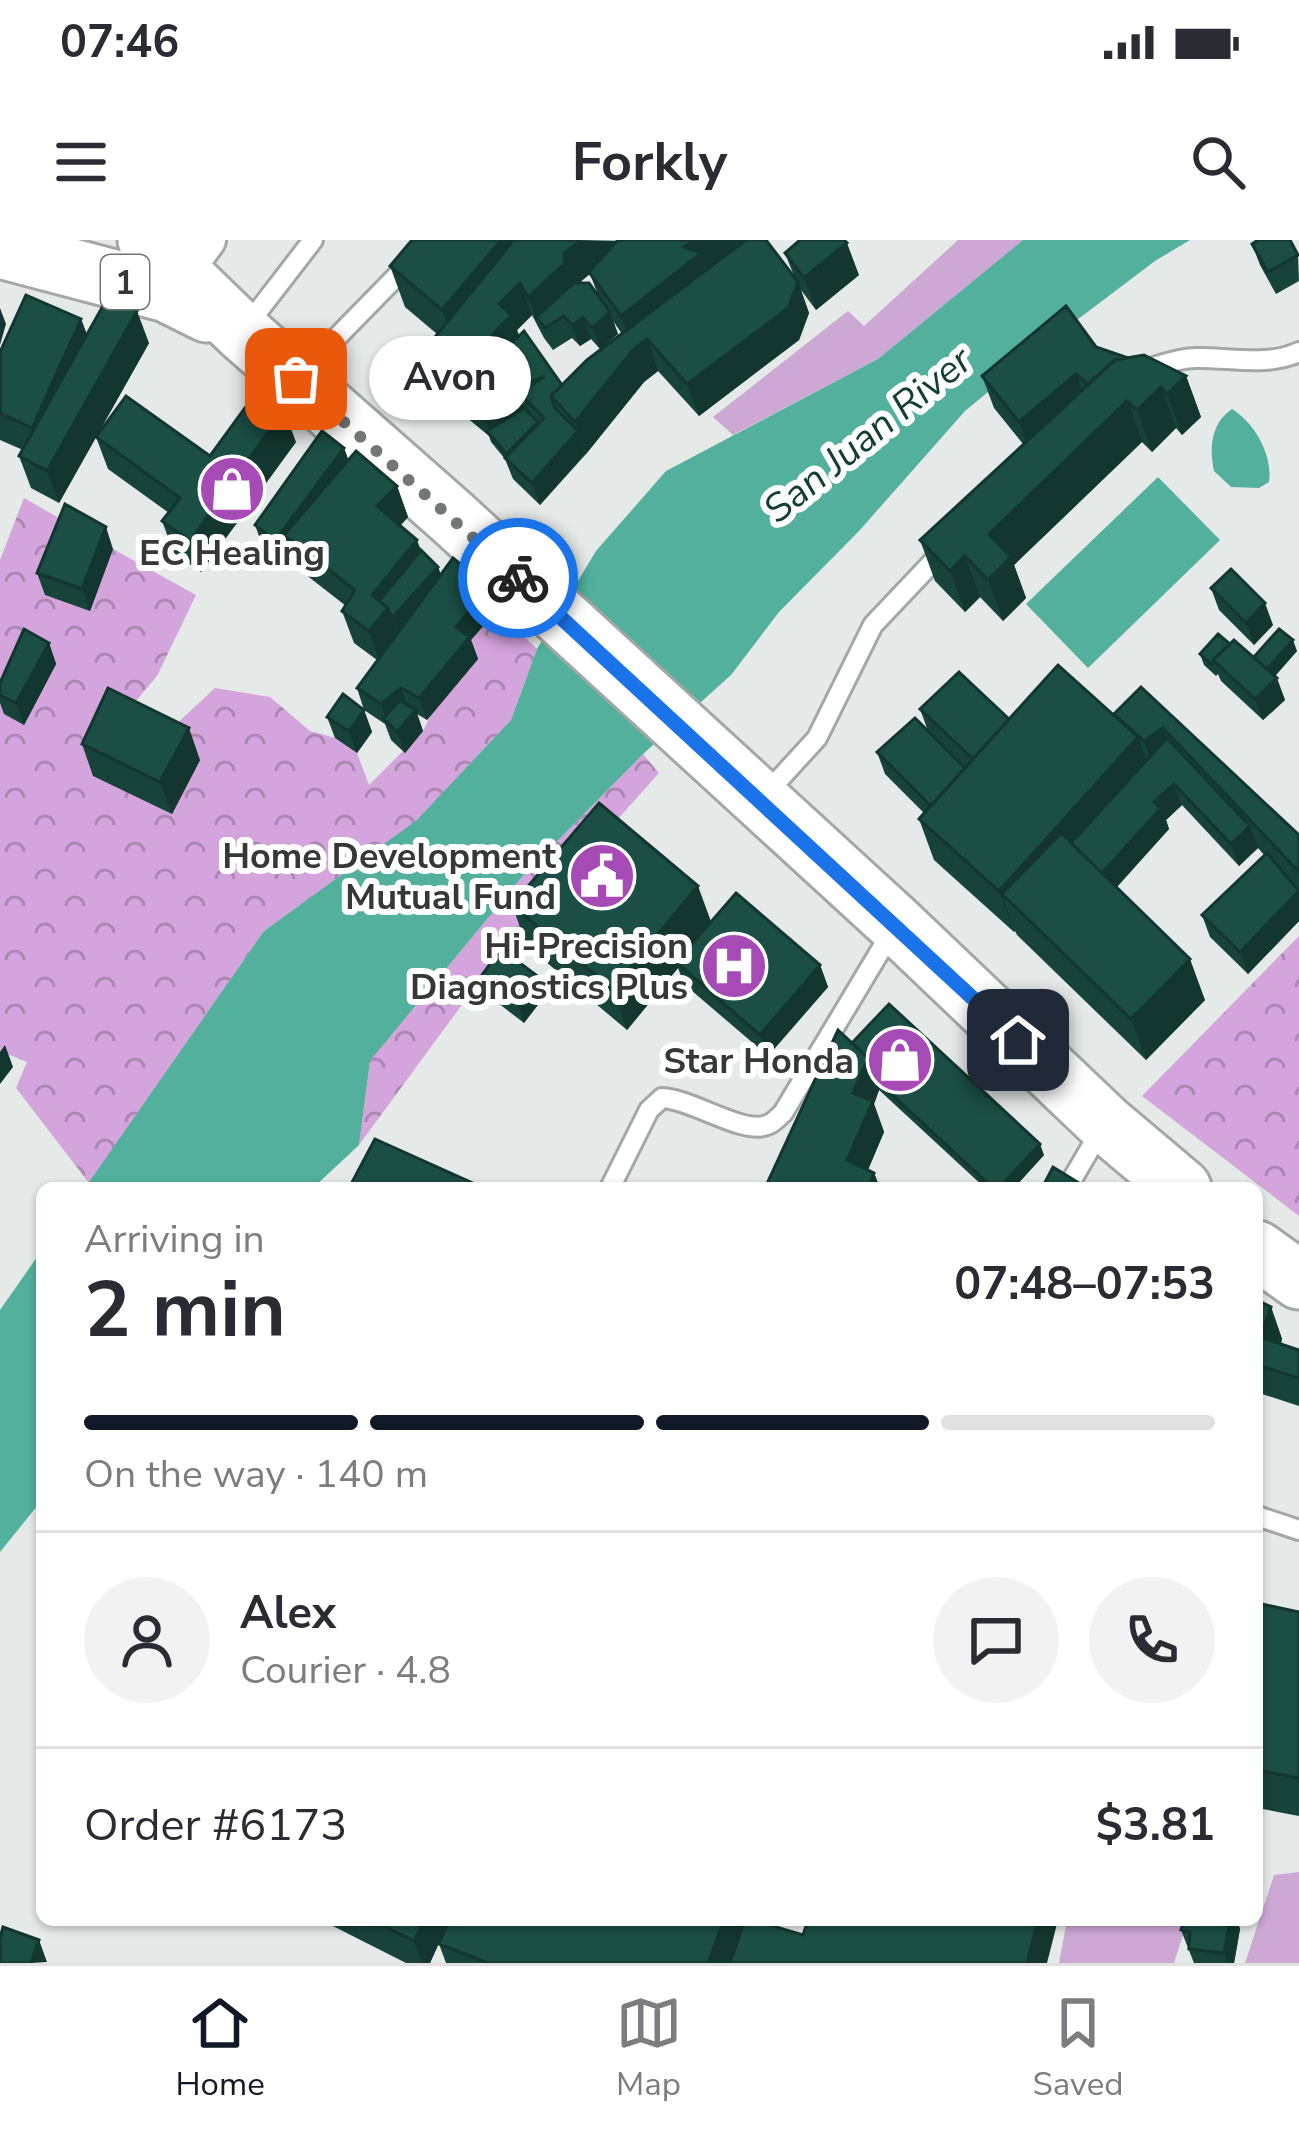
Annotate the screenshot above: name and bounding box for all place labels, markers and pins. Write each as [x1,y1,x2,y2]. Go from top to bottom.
pin [245,328,347,430]
callout: Avon [368,337,530,421]
shop icon: EC Healing [197,454,267,524]
place label: EC Healing [139,529,325,578]
place label: Home Development Mutual Fund [222,832,556,922]
public building icon: Home Development Mutual Fund [567,841,637,911]
place label: Hi-Precision Diagnostics Plus [410,922,688,1012]
hospital icon: Hi-Precision Diagnostics Plus [699,931,769,1001]
pin [967,989,1069,1091]
shop icon: Star Honda [865,1025,935,1095]
place label: Star Honda [663,1037,854,1086]

